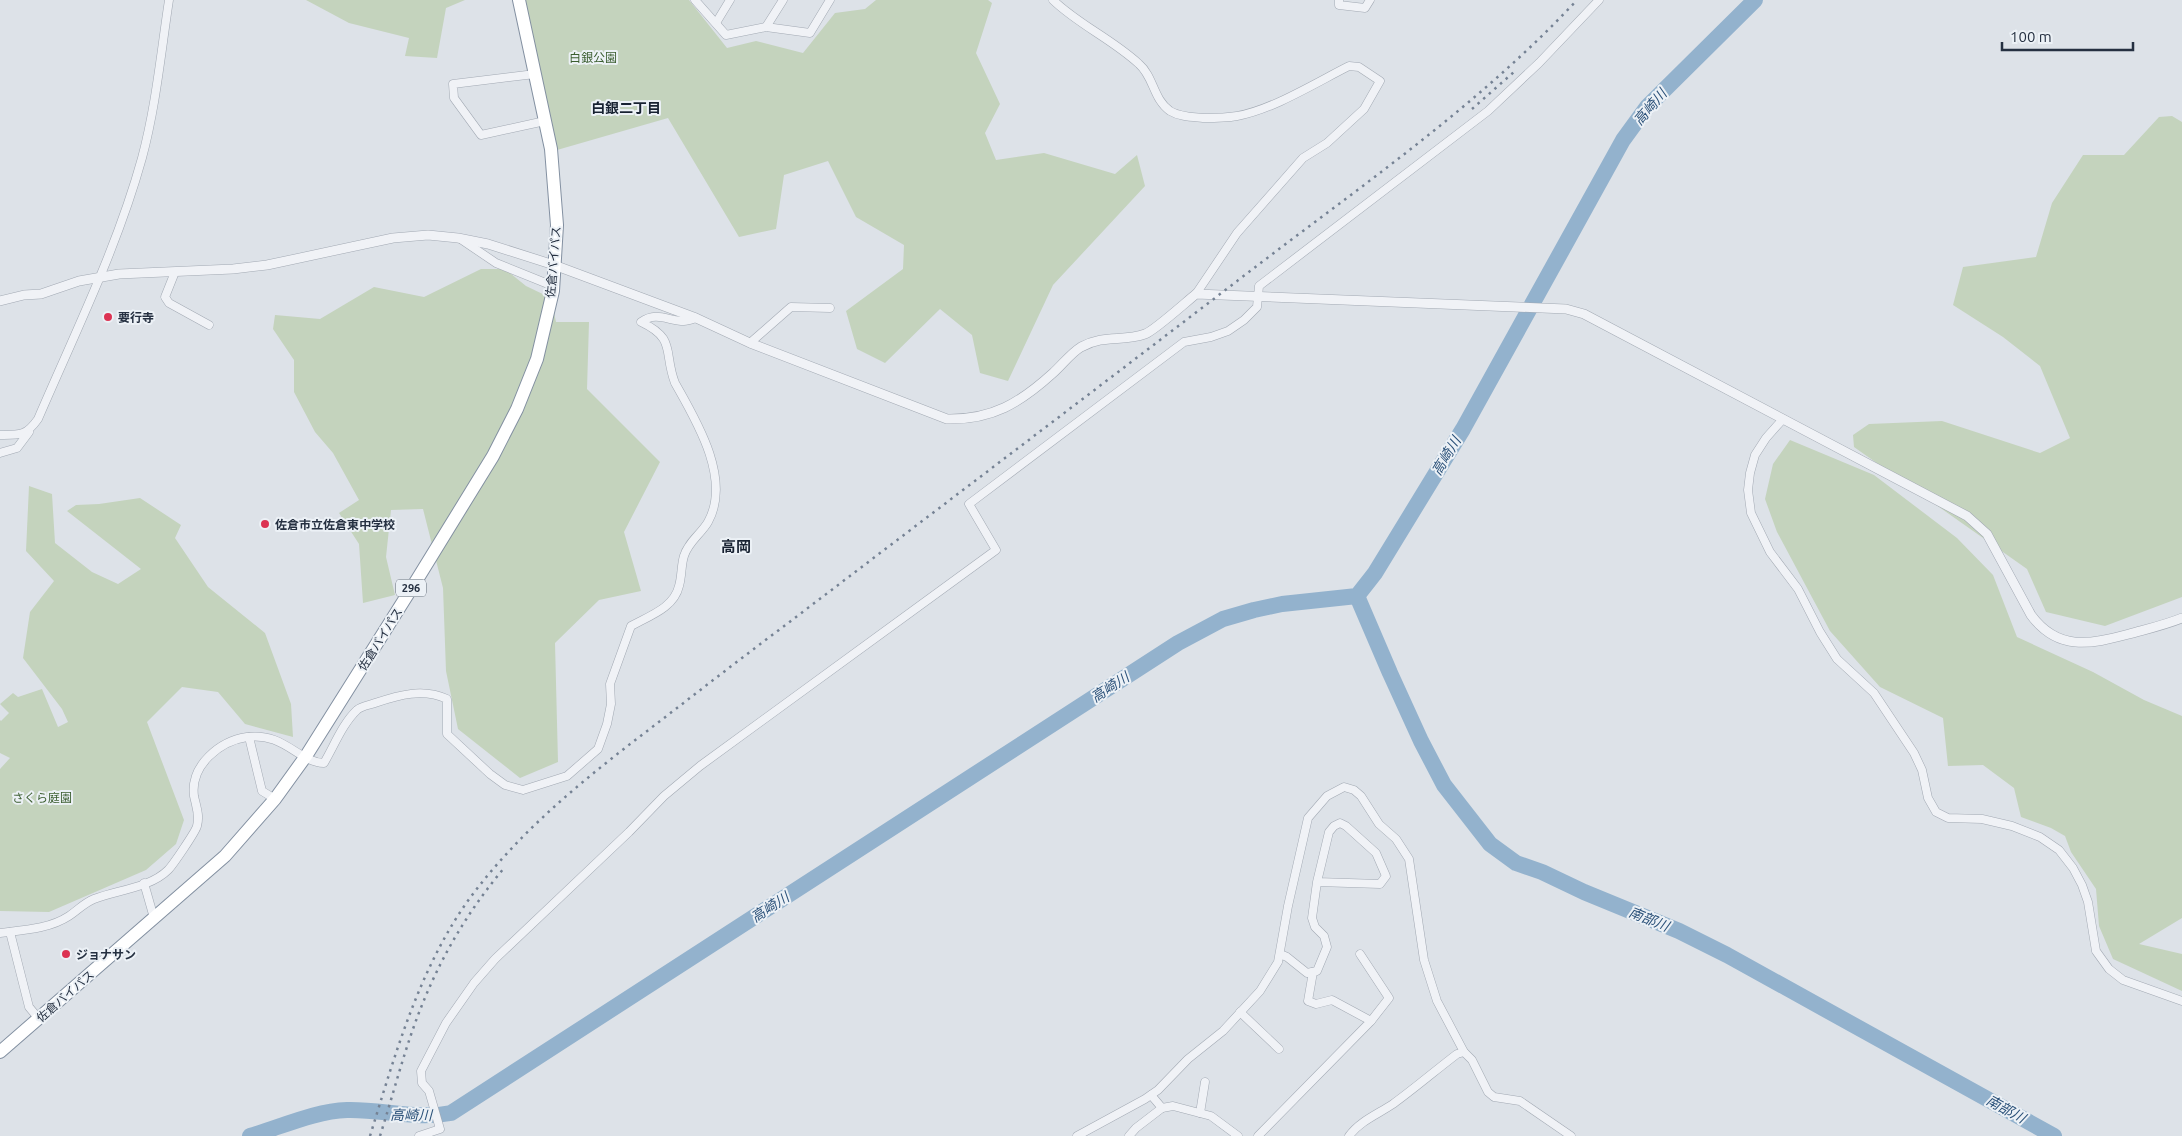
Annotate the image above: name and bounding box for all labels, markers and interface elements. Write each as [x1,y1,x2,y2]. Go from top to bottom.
scale bar [2002,20,2133,52]
text: 100 m [2010,28,2052,45]
park label: 白銀公園 [569,51,617,64]
water label: 高崎川 [1630,84,1671,128]
district label: 白銀二丁目 [591,100,661,116]
street label: 佐倉バイパス [543,226,563,298]
marker: 要行寺 [102,311,114,323]
place label: 要行寺 [118,311,154,324]
water label: 高崎川 [1428,432,1465,478]
marker: 佐倉市立佐倉東中学校 [259,518,271,530]
place label: 佐倉市立佐倉東中学校 [275,518,395,531]
district label: 高岡 [721,538,751,555]
road number: 296 [396,580,426,596]
street label: 佐倉バイパス [355,605,405,673]
water label: 高崎川 [1088,668,1134,705]
park label: さくら庭園 [12,791,72,804]
water label: 高崎川 [748,888,794,925]
water label: 南部川 [1627,904,1673,935]
marker: ジョナサン [60,948,72,960]
place label: ジョナサン [76,948,136,961]
street label: 佐倉バイパス [34,968,96,1024]
water label: 南部川 [1984,1092,2030,1127]
water label: 高崎川 [390,1107,434,1123]

